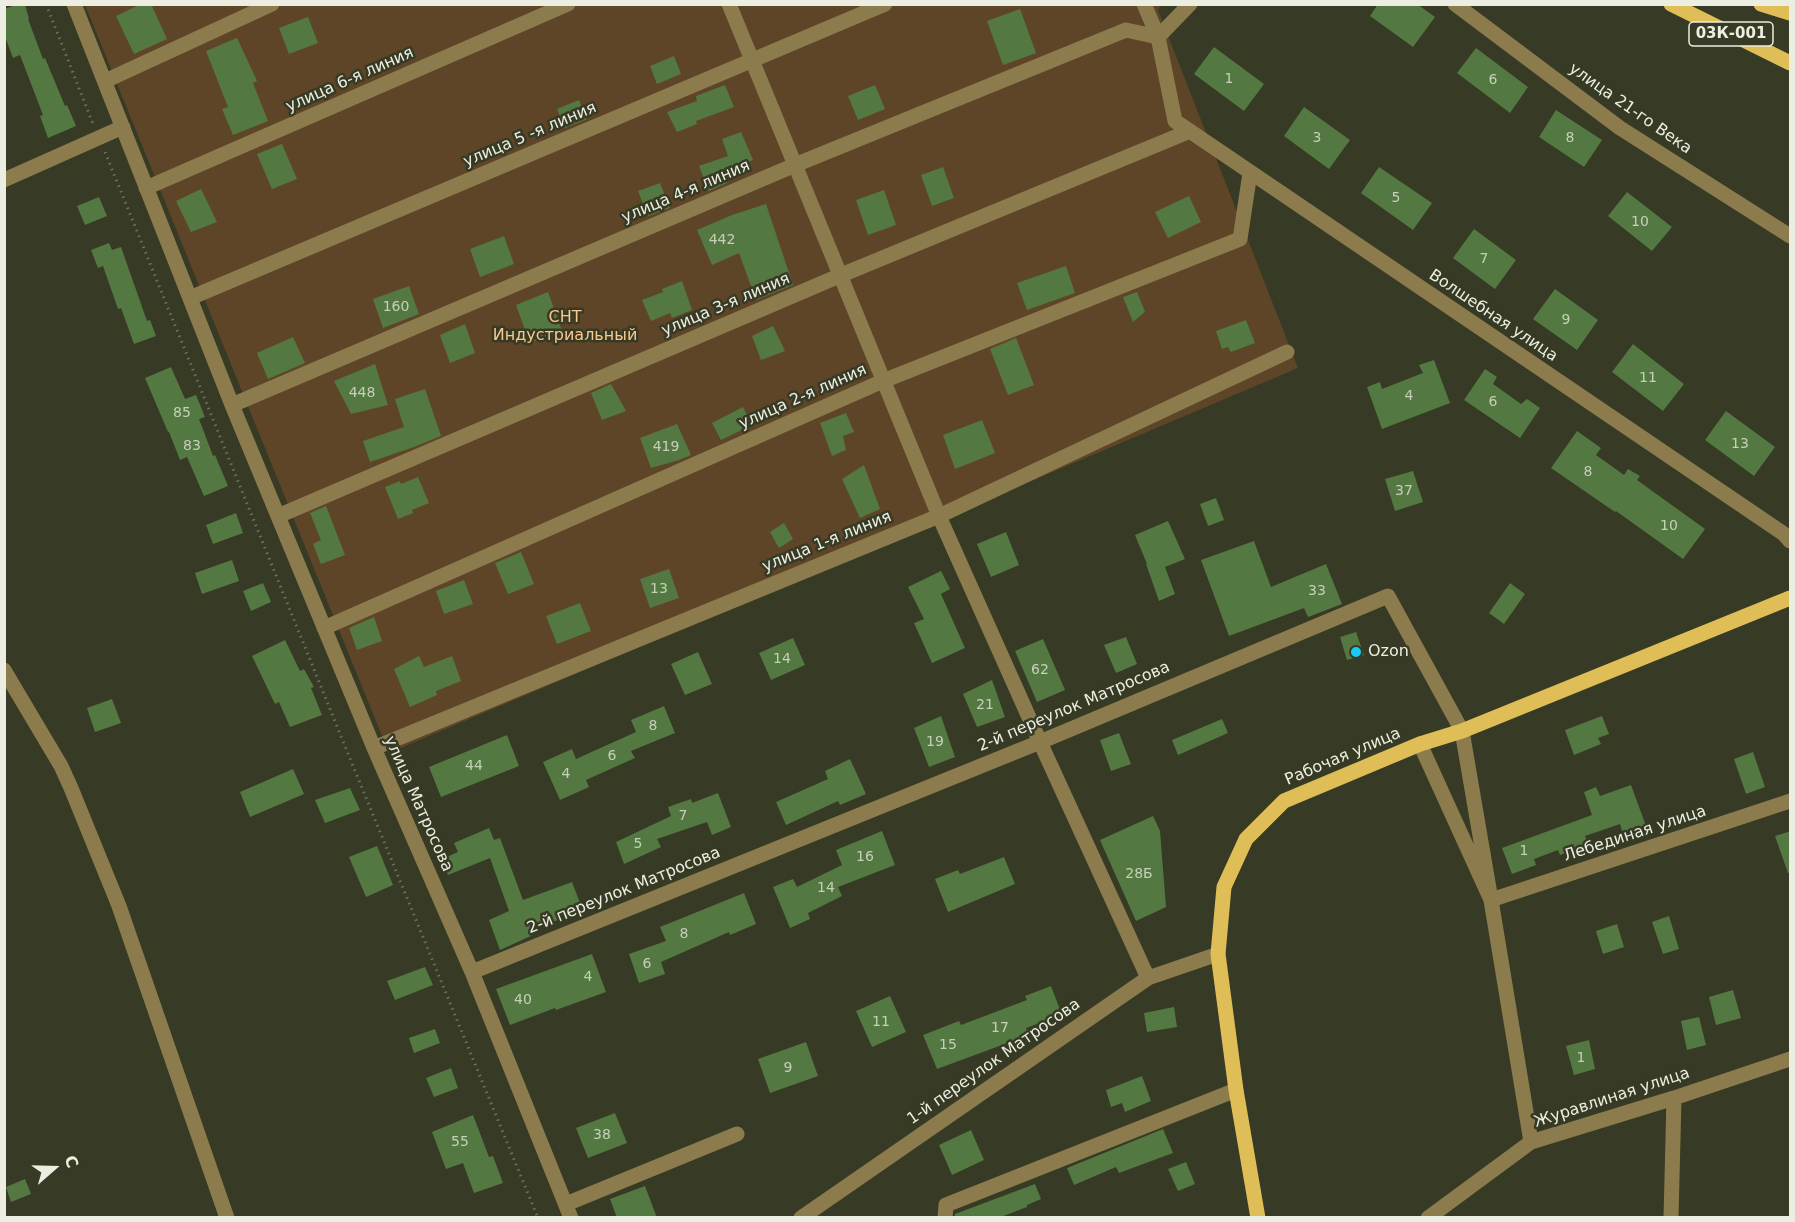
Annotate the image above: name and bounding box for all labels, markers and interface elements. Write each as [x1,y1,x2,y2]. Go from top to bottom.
road number: 03К-001 [1689,22,1773,46]
street label: улица 6-я линия [283,43,417,117]
street label: улица 21-го Века [1565,59,1695,159]
house number: 1 [1225,71,1233,87]
house number: 6 [1489,72,1497,88]
street label: улица 5 -я линия [461,98,599,172]
house number: 3 [1313,130,1321,146]
house number: 8 [1566,130,1574,146]
street label: улица 4-я линия [619,156,753,228]
house number: 5 [1392,190,1400,206]
house number: 10 [1631,214,1649,230]
house number: 442 [709,232,735,248]
house number: 7 [1480,251,1488,267]
street label: Волшебная улица [1425,266,1561,366]
street label: улица 3-я линия [659,269,793,341]
house number: 160 [383,299,409,315]
park label: СНТ Индустриальный [493,308,637,346]
house number: 9 [1562,312,1570,328]
street label: улица 2-я линия [736,360,870,434]
house number: 11 [1639,370,1657,386]
house number: 448 [349,385,375,401]
house number: 4 [1405,388,1413,404]
house number: 6 [1489,394,1497,410]
house number: 85 [173,405,191,421]
house number: 13 [1731,436,1749,452]
house number: 83 [183,438,201,454]
house number: 419 [653,439,679,455]
house number: 8 [1584,464,1592,480]
house number: 37 [1395,483,1413,499]
street label: улица 1-я линия [760,507,894,577]
house number: 10 [1660,518,1678,534]
house number: 13 [650,581,668,597]
house number: 33 [1308,583,1326,599]
place label: Ozon [1368,642,1409,662]
marker: Ozon [1349,645,1363,659]
house number: 14 [773,651,791,667]
street label: 2-й переулок Матросова [975,658,1173,756]
house number: 62 [1031,662,1049,678]
house number: 21 [976,697,994,713]
house number: 8 [649,718,657,734]
street label: Рабочая улица [1282,724,1404,790]
street label: улица Матросова [379,733,457,875]
house number: 19 [926,734,944,750]
house number: 6 [608,748,616,764]
house number: 44 [465,758,483,774]
house number: 4 [562,766,570,782]
street label: Лебединая улица [1561,802,1709,866]
house number: 7 [679,808,687,824]
house number: 5 [634,836,642,852]
street label: 2-й переулок Матросова [525,843,723,939]
house number: 1 [1520,843,1528,859]
house number: 16 [856,849,874,865]
house number: 28Б [1125,866,1153,882]
house number: 14 [817,880,835,896]
house number: 8 [680,926,688,942]
house number: 6 [643,956,651,972]
house number: 4 [584,969,592,985]
house number: 40 [514,992,532,1008]
street label: 1-й переулок Матросова [904,995,1084,1129]
house number: 11 [872,1014,890,1030]
house number: 17 [991,1020,1009,1036]
house number: 15 [939,1037,957,1053]
house number: 1 [1577,1050,1585,1066]
house number: 9 [784,1060,792,1076]
street label: Журавлиная улица [1532,1064,1692,1132]
house number: 38 [593,1127,611,1143]
house number: 55 [451,1134,469,1150]
north arrow [24,1138,84,1198]
text: С [60,1153,82,1170]

